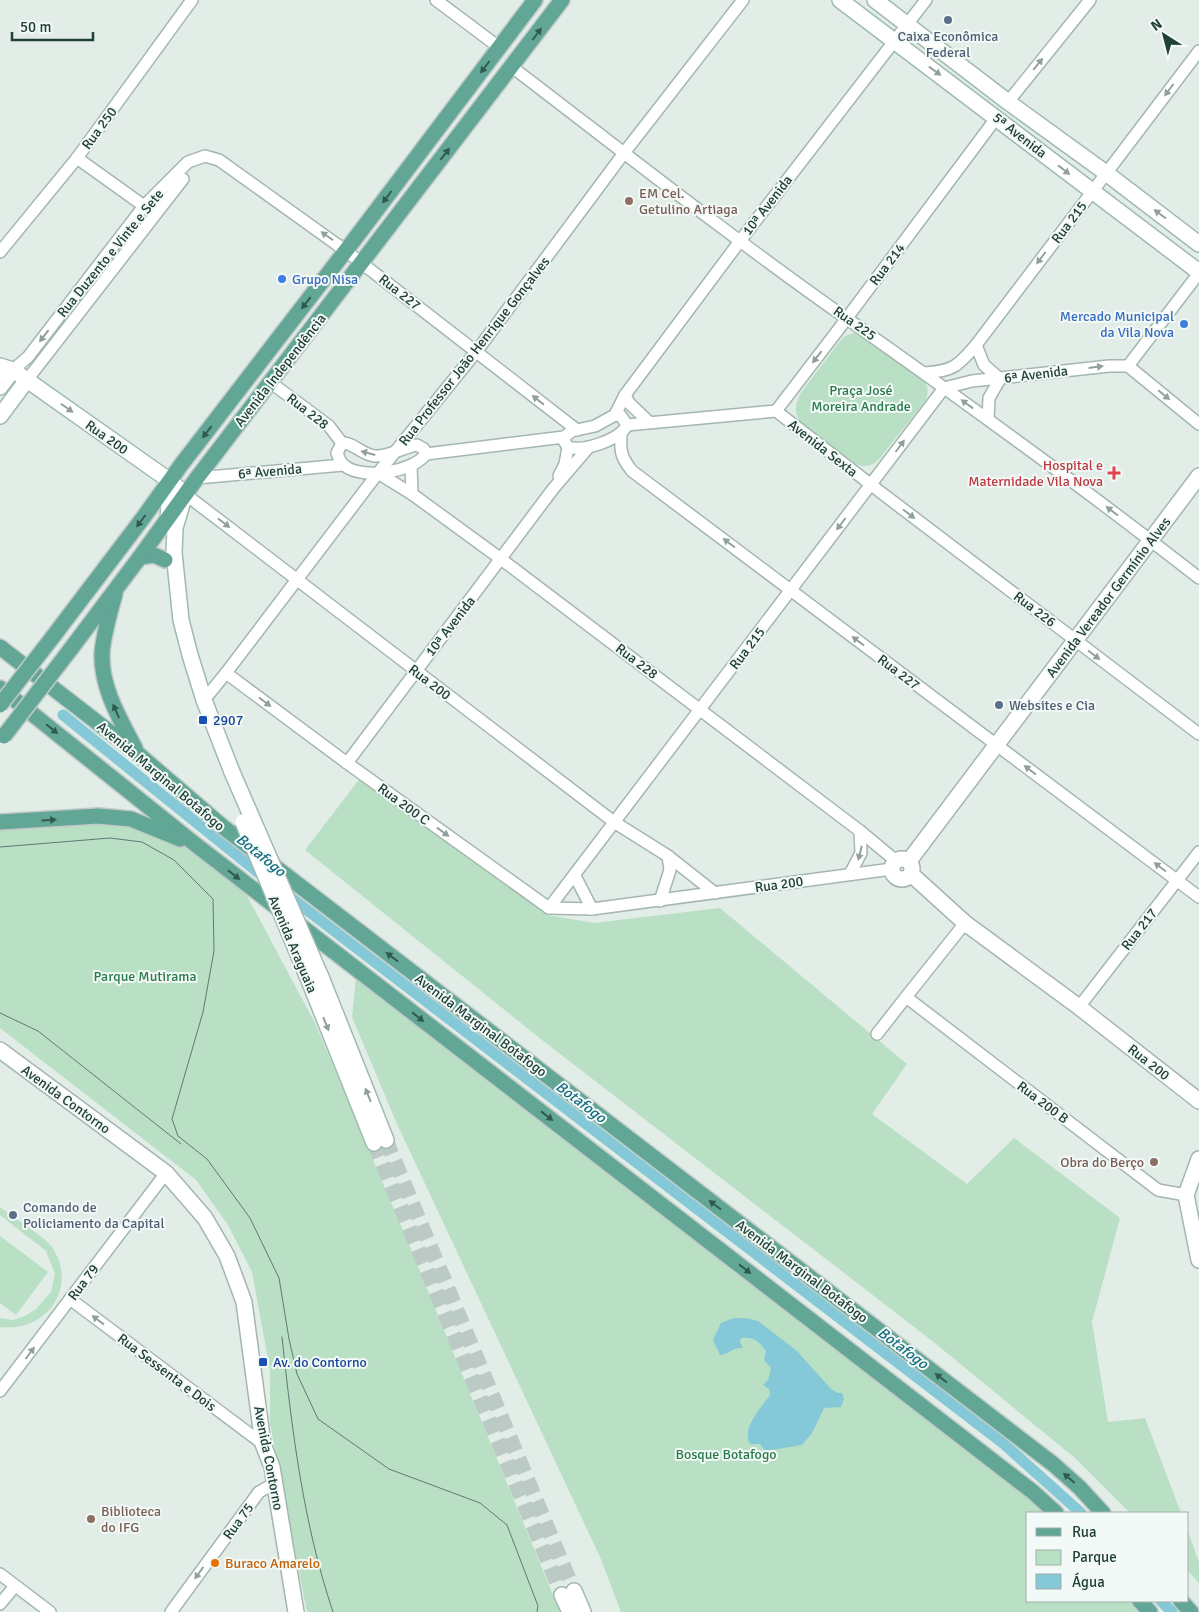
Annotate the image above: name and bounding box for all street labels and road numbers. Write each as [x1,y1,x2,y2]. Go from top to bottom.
street label: Rua 250 [78,104,121,153]
street label: 5ª Avenida [989,109,1050,162]
street label: 10ª Avenida [739,172,796,239]
street label: Rua Duzento e Vinte e Sete [54,186,167,321]
street label: Rua 215 [1048,198,1091,247]
street label: Rua 214 [866,239,909,289]
street label: Rua Professor João Henrique Gonçalves [395,253,554,449]
street label: Rua 227 [375,271,424,314]
street label: Rua 225 [830,303,880,344]
street label: Avenida Independência [231,311,330,430]
street label: 6ª Avenida [1003,362,1069,387]
street label: Rua 228 [283,390,332,433]
street label: Avenida Sexta [784,416,861,481]
street label: Rua 200 [82,417,132,458]
street label: 6ª Avenida [237,460,303,483]
street label: Avenida Vereador Germínio Alves [1043,514,1174,681]
street label: Rua 226 [1010,588,1059,631]
street label: 10ª Avenida [422,593,479,660]
street label: Rua 215 [726,624,769,673]
street label: Rua 228 [612,640,661,683]
street label: Rua 227 [874,651,923,694]
street label: Rua 200 [405,661,454,704]
street label: Avenida Marginal Botafogo [93,718,228,835]
street label: Rua 200 C [374,780,433,829]
street label: Rua 200 [754,873,804,896]
street label: Avenida Araguaia [264,893,321,996]
street label: Rua 217 [1118,905,1161,954]
street label: Avenida Marginal Botafogo [411,970,550,1081]
street label: Rua 200 [1124,1041,1173,1084]
street label: Avenida Contorno [18,1061,114,1137]
street label: Rua 200 B [1014,1078,1072,1127]
street label: Avenida Marginal Botafogo [732,1216,871,1327]
street label: Rua 79 [64,1261,103,1304]
street label: Rua Sessenta e Dois [114,1330,219,1415]
street label: Avenida Contorno [250,1404,287,1512]
street label: Rua 75 [219,1500,257,1543]

